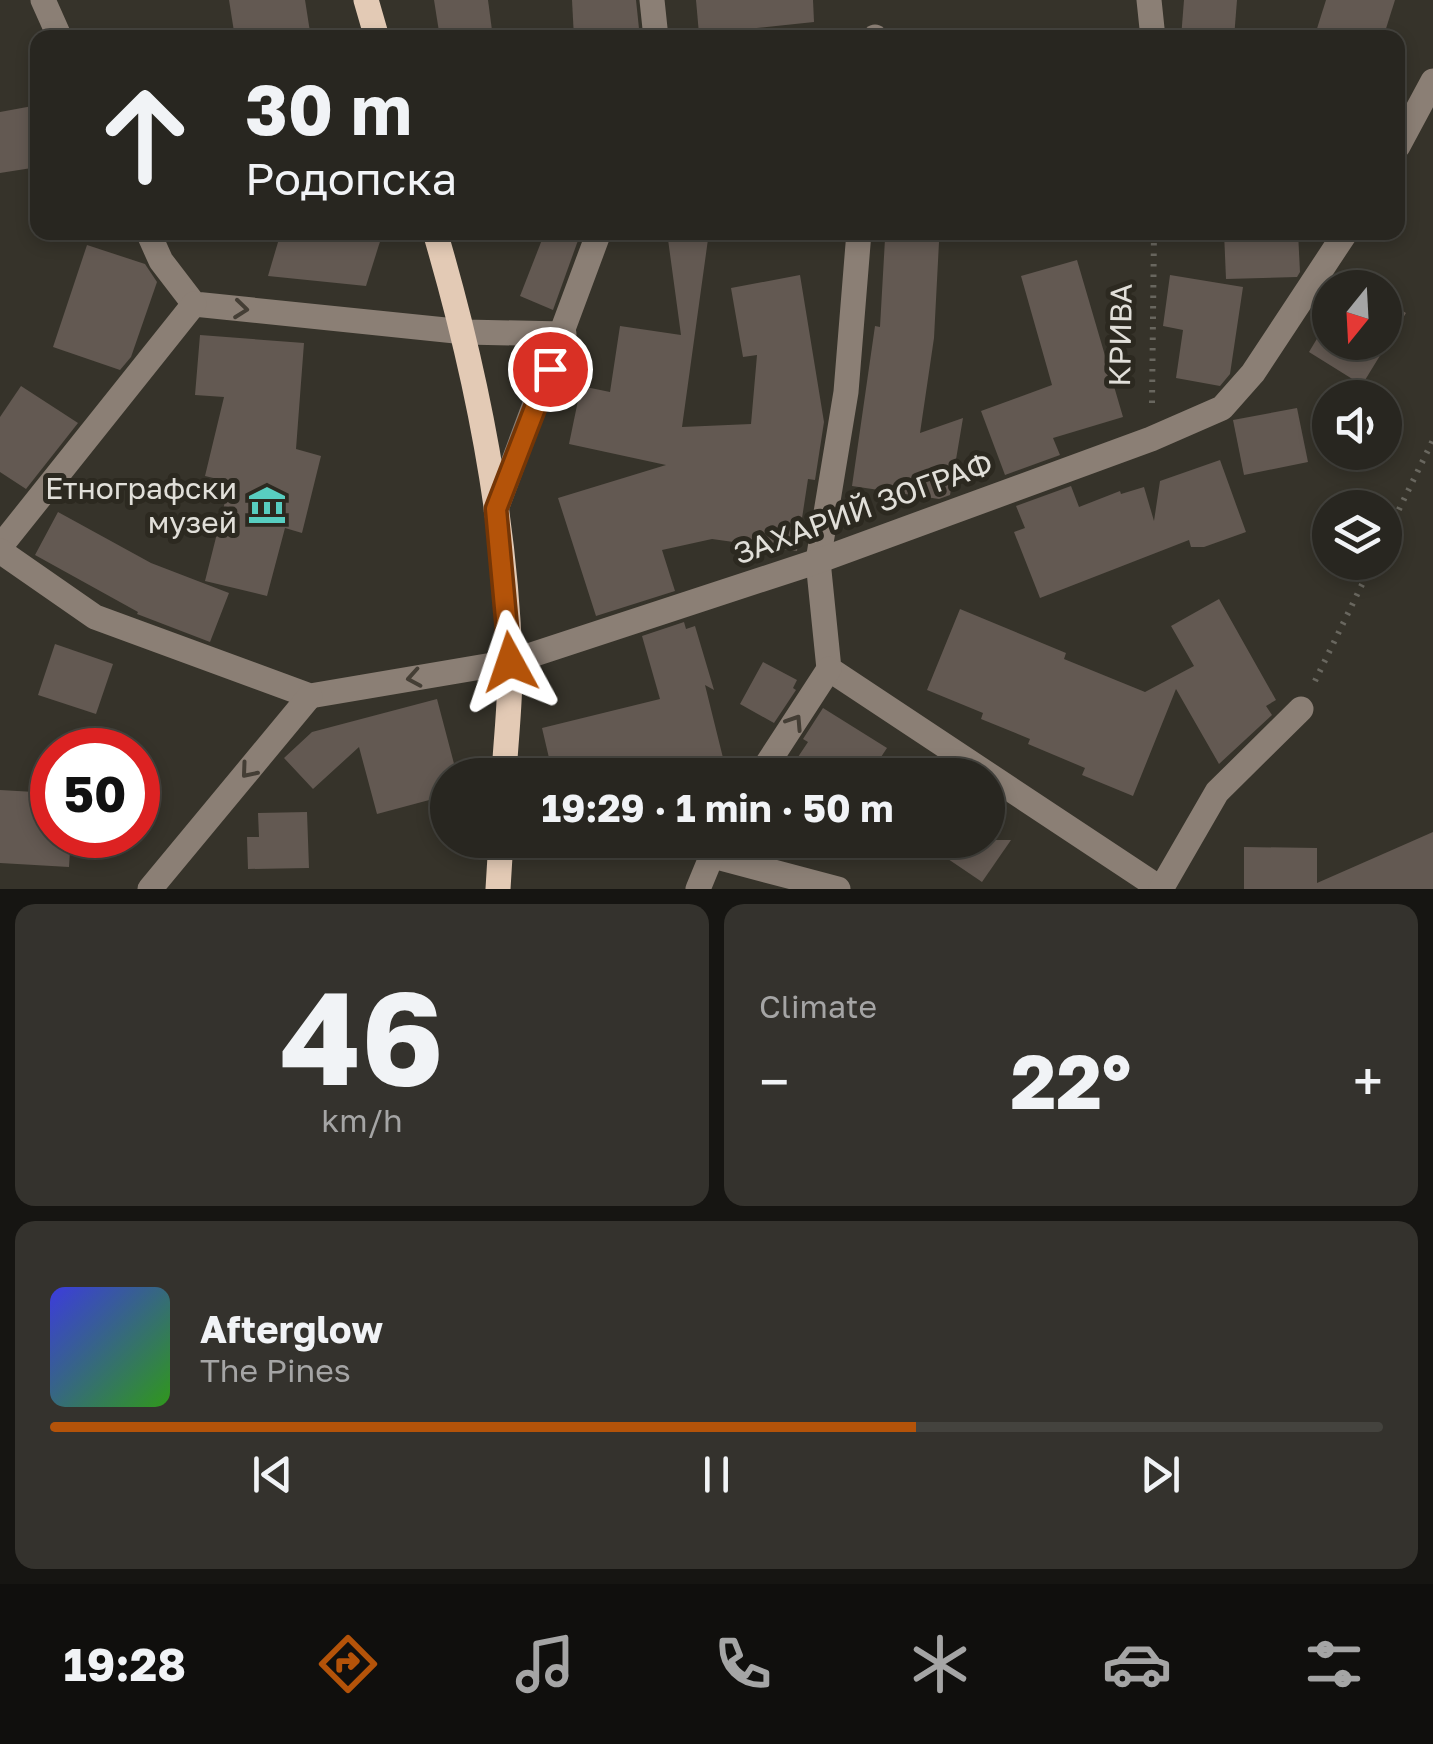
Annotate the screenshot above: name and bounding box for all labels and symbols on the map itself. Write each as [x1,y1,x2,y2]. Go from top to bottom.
north arrow [1312,270,1402,360]
street label: КРИВА [1101,283,1139,387]
one-way arrow [233,297,249,319]
pin [508,327,593,412]
street label: ЗАХАРИЙ ЗОГРАФ [729,444,997,572]
place label: Етнографски музей [45,470,237,540]
museum icon: Етнографски музей [246,484,288,526]
position arrow [458,610,562,714]
one-way arrow [405,667,422,688]
one-way arrow [782,714,801,732]
speed limit sign: 50 [30,728,160,858]
one-way arrow [242,759,260,777]

